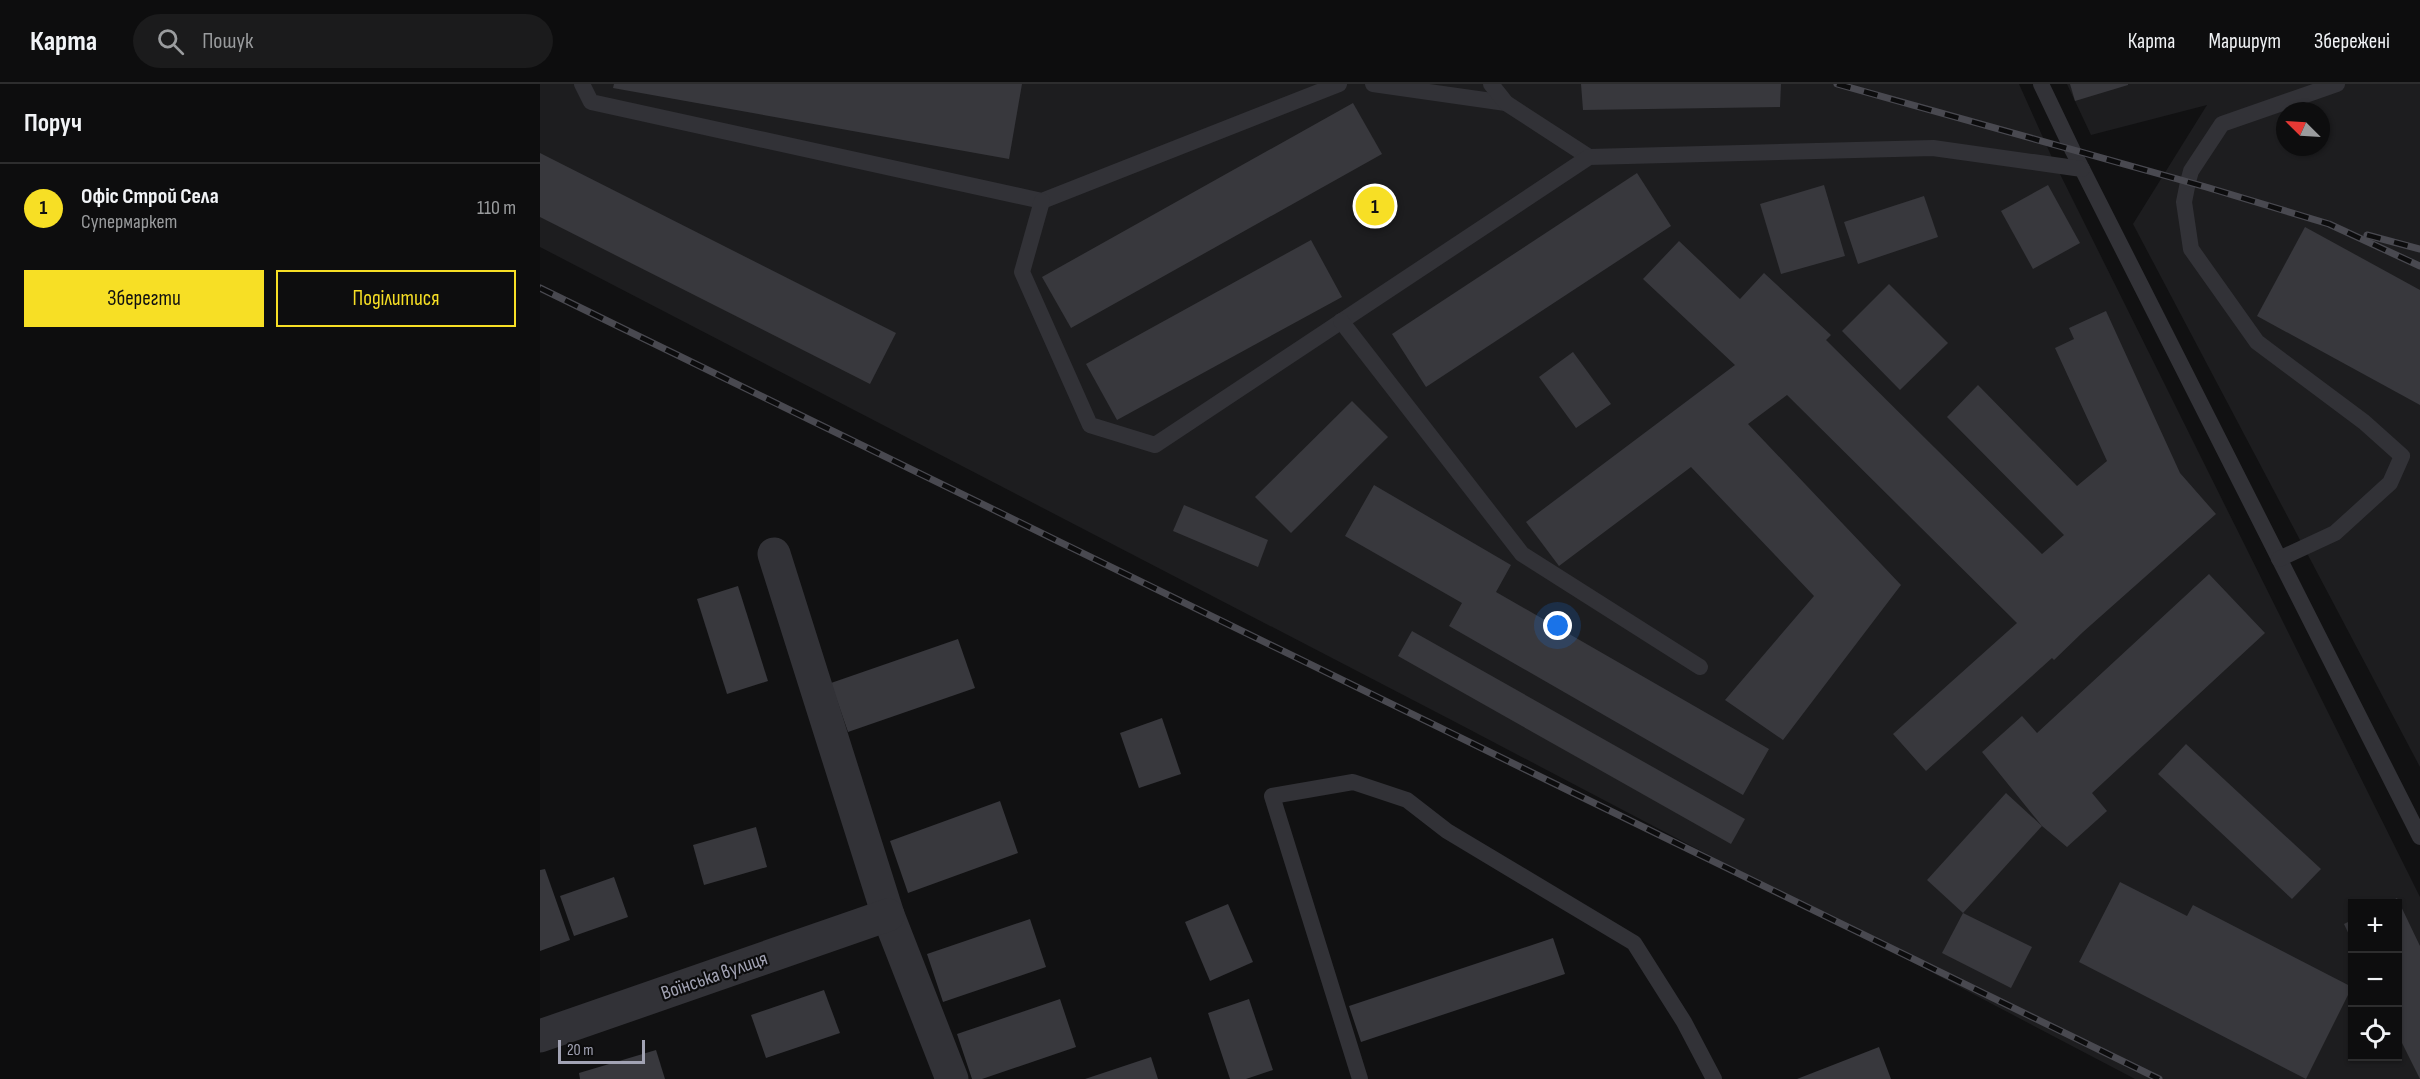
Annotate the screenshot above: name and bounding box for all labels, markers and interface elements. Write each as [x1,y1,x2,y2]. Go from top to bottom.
search box [133,14,553,68]
text: Карта [30,25,97,58]
icon: search [154,25,187,58]
text: Пошук [202,28,253,55]
text: Карта [2128,29,2175,54]
text: Маршрут [2208,29,2281,54]
text: Збережені [2314,29,2390,54]
north arrow [2276,102,2330,156]
text: Поруч [24,108,82,139]
text: Офіс Строй Села [81,183,219,210]
pin: 1 [1356,184,1394,228]
text: 1 [40,196,47,220]
text: 110 m [477,196,516,220]
text: Супермаркет [81,210,177,234]
button: Зберегти [24,270,264,327]
button: Поділитися [276,270,516,327]
your location [1543,611,1572,640]
map controls [2348,899,2402,1061]
button: + [2348,899,2402,953]
street label: Воїнська вулиця [658,947,771,1005]
button: − [2348,953,2402,1007]
button: locate [2348,1007,2402,1061]
scale bar [558,1037,645,1064]
text: 20 m [567,1041,594,1060]

